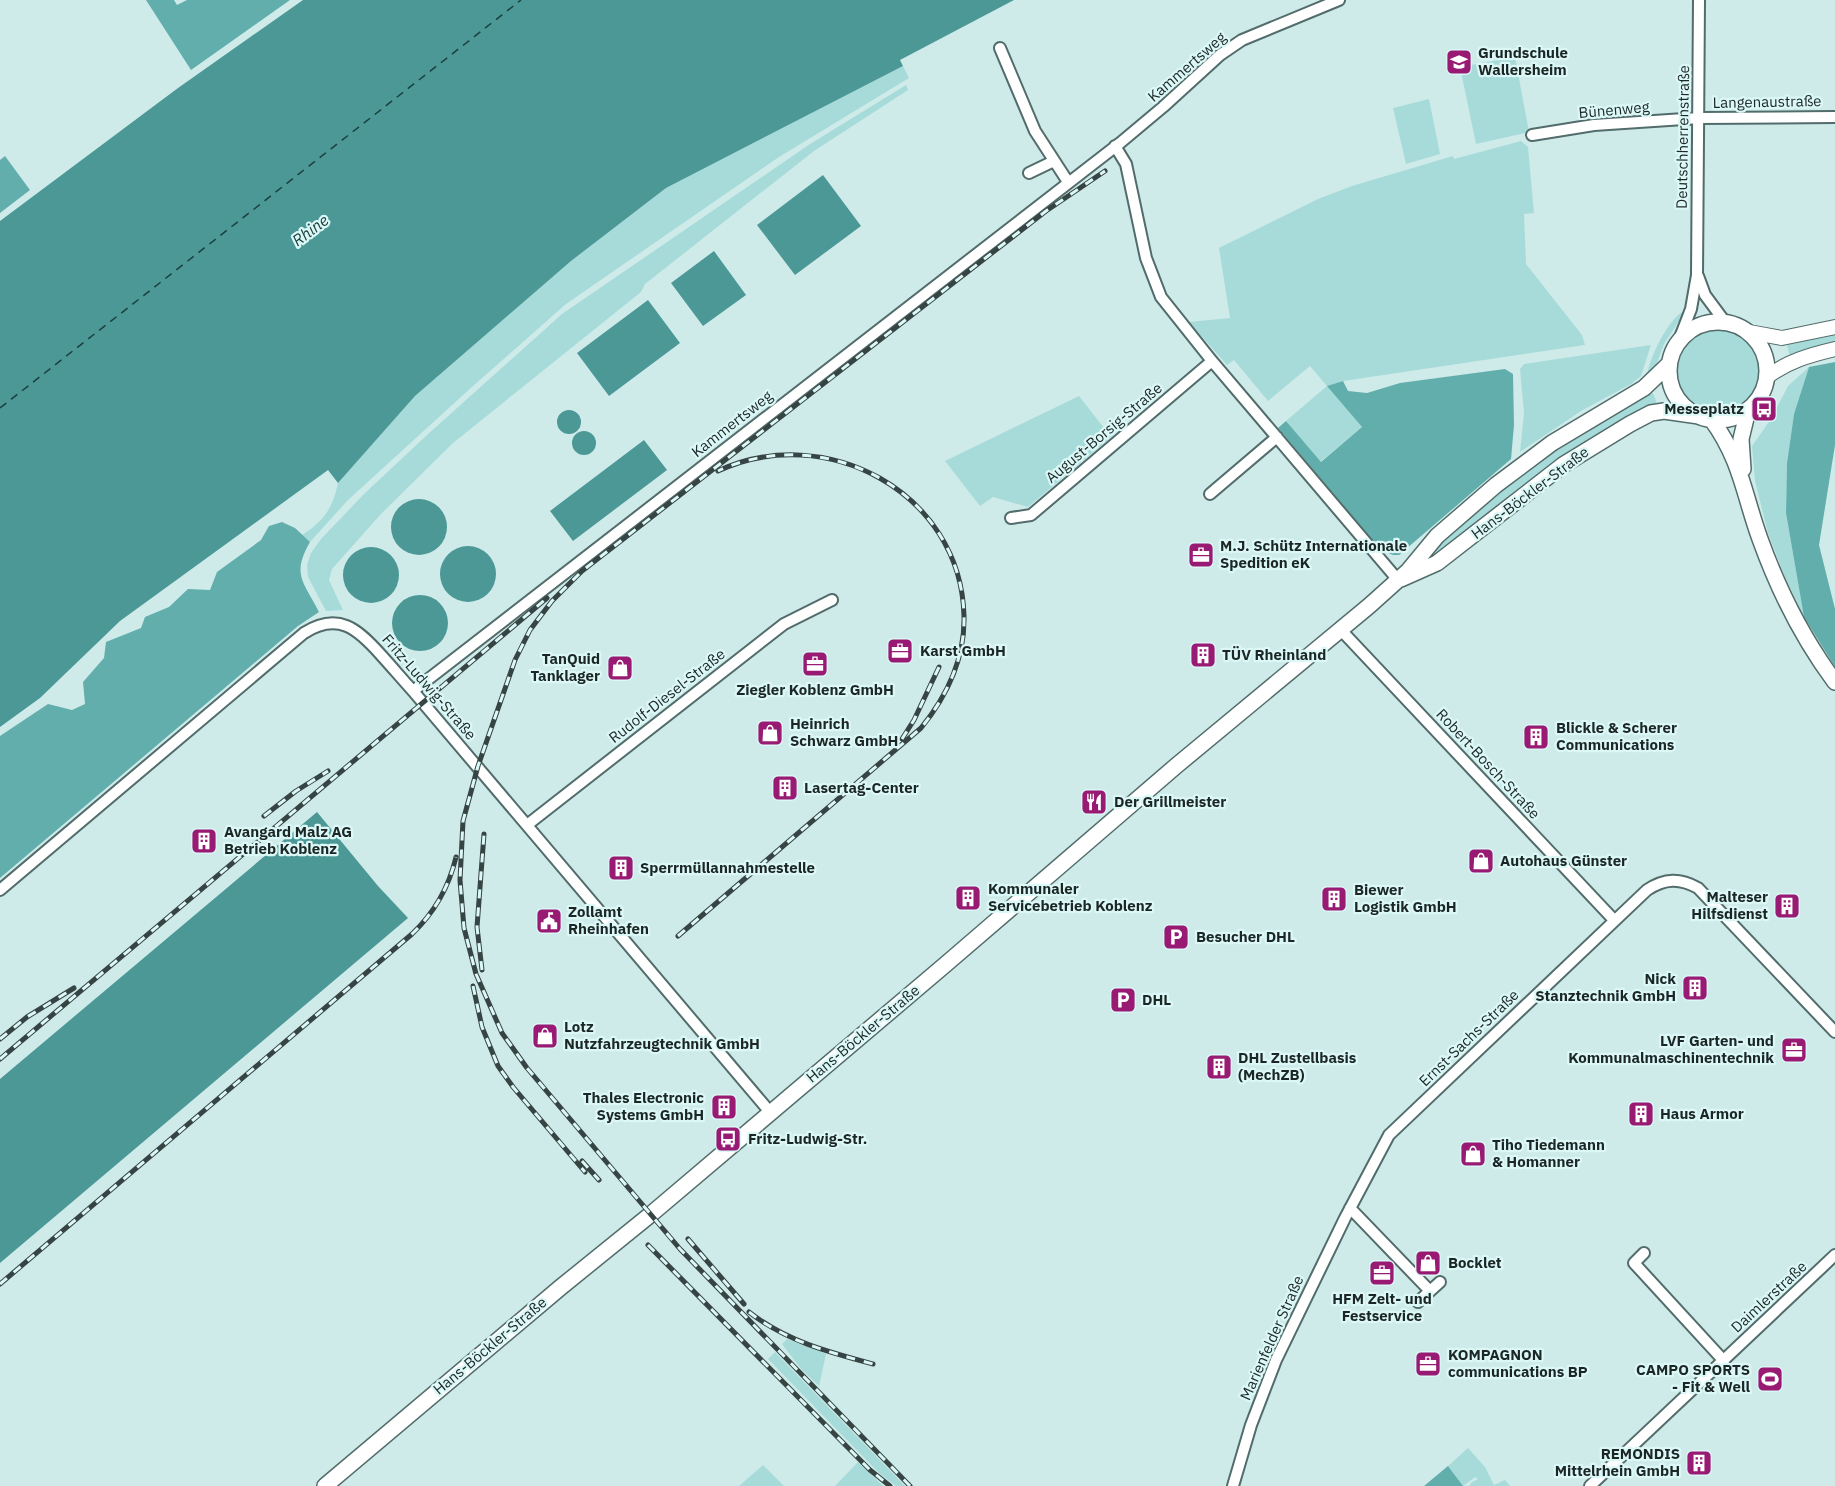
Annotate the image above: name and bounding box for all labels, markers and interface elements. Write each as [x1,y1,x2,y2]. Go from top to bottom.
street label: Kammertsweg [1144,27,1230,106]
place label: Grundschule Wallersheim [1478,43,1568,79]
school or university icon: Grundschule Wallersheim [1444,47,1474,77]
street label: Deutschherrenstraße [1672,65,1693,209]
street label: Langenaustraße [1712,91,1822,112]
street label: Bünenweg [1578,97,1650,122]
water label: Rhine [288,210,332,250]
street label: August-Borsig-Straße [1042,378,1166,487]
street label: Kammertsweg [687,386,776,461]
bus stop icon: Messeplatz [1749,394,1779,424]
place label: Messeplatz [1664,399,1744,418]
street label: Hans-Böckler-Straße [1467,442,1592,543]
place label: M.J. Schütz Internationale Spedition eK [1220,536,1407,572]
office icon: M.J. Schütz Internationale Spedition eK [1186,540,1216,570]
street label: Fritz-Ludwig-Straße [378,630,480,743]
office icon: Karst GmbH [885,636,915,666]
building icon: TÜV Rheinland [1188,640,1218,670]
place label: Karst GmbH [920,641,1006,660]
street label: Rudolf-Diesel-Straße [605,644,729,747]
place label: TÜV Rheinland [1222,645,1326,664]
place label: TanQuid Tanklager [530,649,600,685]
office icon: Ziegler Koblenz GmbH [800,649,830,679]
shop icon: TanQuid Tanklager [605,653,635,683]
place label: Ziegler Koblenz GmbH [736,680,894,699]
street label: Robert-Bosch-Straße [1432,705,1544,823]
place label: Heinrich Schwarz GmbH [790,714,898,750]
shop icon: Heinrich Schwarz GmbH [755,718,785,748]
place label: Blickle & Scherer Communications [1556,718,1677,754]
building icon: Blickle & Scherer Communications [1521,722,1551,752]
building icon: Lasertag-Center [770,773,800,803]
place label: Lasertag-Center [804,778,919,797]
restaurant icon: Der Grillmeister [1079,787,1109,817]
place label: Der Grillmeister [1114,792,1226,811]
place label: Avangard Malz AG Betrieb Koblenz [224,822,352,858]
building icon: Avangard Malz AG Betrieb Koblenz [189,826,219,856]
shop icon: Autohaus Günster [1466,846,1496,876]
place label: Autohaus Günster [1500,851,1627,870]
building icon: Sperrmüllannahmestelle [606,853,636,883]
place label: Sperrmüllannahmestelle [640,858,815,877]
place label: Kommunaler Servicebetrieb Koblenz [988,879,1153,915]
place label: Biewer Logistik GmbH [1354,880,1457,916]
building icon: Kommunaler Servicebetrieb Koblenz [953,883,983,913]
building icon: Biewer Logistik GmbH [1319,884,1349,914]
place label: Malteser Hilfsdienst [1691,887,1768,923]
building icon: Malteser Hilfsdienst [1772,891,1802,921]
place label: Zollamt Rheinhafen [568,902,649,938]
public building icon: Zollamt Rheinhafen [534,906,564,936]
parking icon: Besucher DHL [1161,922,1191,952]
place label: Besucher DHL [1196,927,1295,946]
place label: Nick Stanztechnik GmbH [1535,969,1676,1005]
building icon: Nick Stanztechnik GmbH [1680,973,1710,1003]
street label: Hans-Böckler-Straße [802,981,923,1087]
parking icon: DHL [1108,985,1138,1015]
street label: Ernst-Sachs-Straße [1415,985,1523,1090]
place label: DHL [1142,990,1171,1009]
place label: Lotz Nutzfahrzeugtechnik GmbH [564,1017,760,1053]
shop icon: Lotz Nutzfahrzeugtechnik GmbH [530,1021,560,1051]
place label: LVF Garten- und Kommunalmaschinentechnik [1568,1031,1774,1067]
office icon: LVF Garten- und Kommunalmaschinentechnik [1779,1035,1809,1065]
place label: DHL Zustellbasis (MechZB) [1238,1048,1357,1084]
building icon: DHL Zustellbasis (MechZB) [1204,1052,1234,1082]
place label: Thales Electronic Systems GmbH [583,1088,704,1124]
building icon: Thales Electronic Systems GmbH [709,1092,739,1122]
building icon: Haus Armor [1626,1099,1656,1129]
place label: Haus Armor [1660,1104,1744,1123]
bus stop icon: Fritz-Ludwig-Str. [713,1124,743,1154]
place label: Fritz-Ludwig-Str. [748,1129,867,1148]
place label: Tiho Tiedemann & Homanner [1492,1135,1605,1171]
shop icon: Tiho Tiedemann & Homanner [1458,1139,1488,1169]
shop icon: Bocklet [1413,1248,1443,1278]
place label: Bocklet [1448,1253,1502,1272]
street label: Daimlerstraße [1727,1257,1810,1336]
office icon: HFM Zelt- und Festservice [1367,1258,1397,1288]
street label: Marienfelder Straße [1235,1272,1308,1403]
place label: HFM Zelt- und Festservice [1332,1289,1432,1325]
street label: Hans-Böckler-Straße [429,1293,550,1399]
place label: KOMPAGNON communications BP [1448,1345,1588,1381]
office icon: KOMPAGNON communications BP [1413,1349,1443,1379]
place label: CAMPO SPORTS - Fit & Well [1636,1360,1750,1396]
sports icon: CAMPO SPORTS - Fit & Well [1755,1364,1785,1394]
place label: REMONDIS Mittelrhein GmbH [1555,1444,1680,1480]
building icon: REMONDIS Mittelrhein GmbH [1684,1448,1714,1478]

